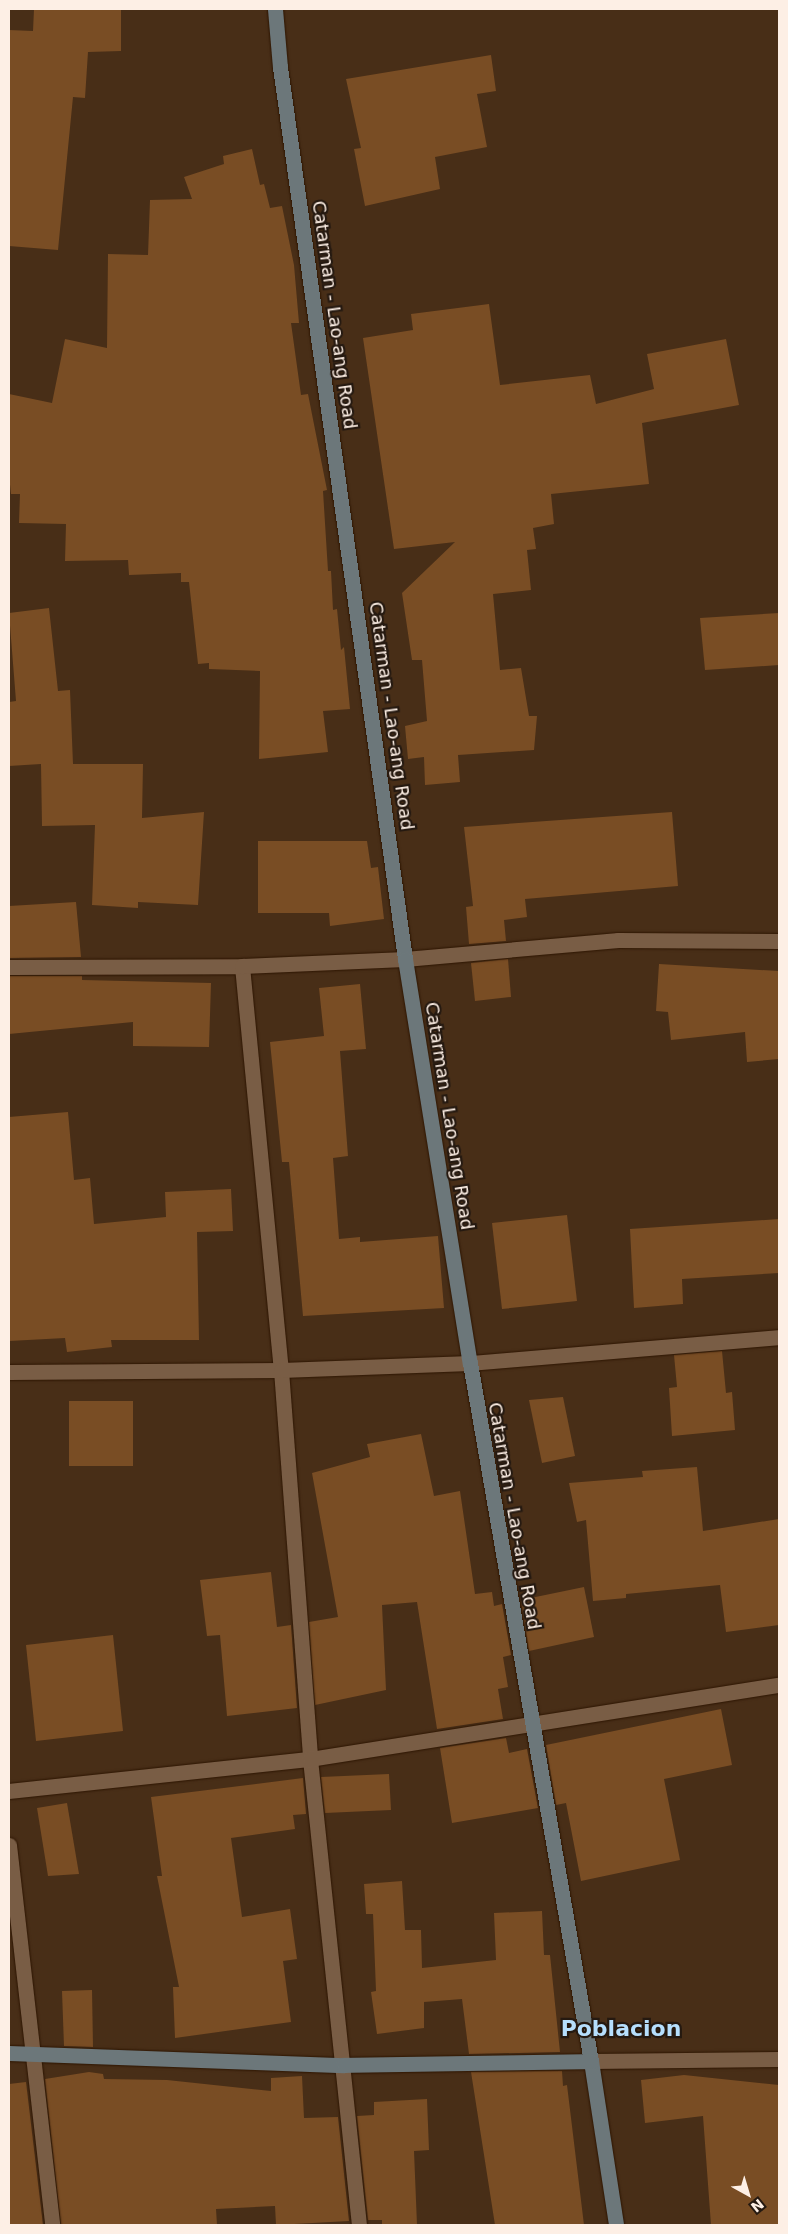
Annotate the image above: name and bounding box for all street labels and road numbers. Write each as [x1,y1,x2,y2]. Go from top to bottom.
street label: Catarman - Lao-ang Road [307,199,361,431]
street label: Catarman - Lao-ang Road [364,600,418,832]
street label: Catarman - Lao-ang Road [420,1001,478,1231]
street label: Catarman - Lao-ang Road [483,1401,545,1631]

